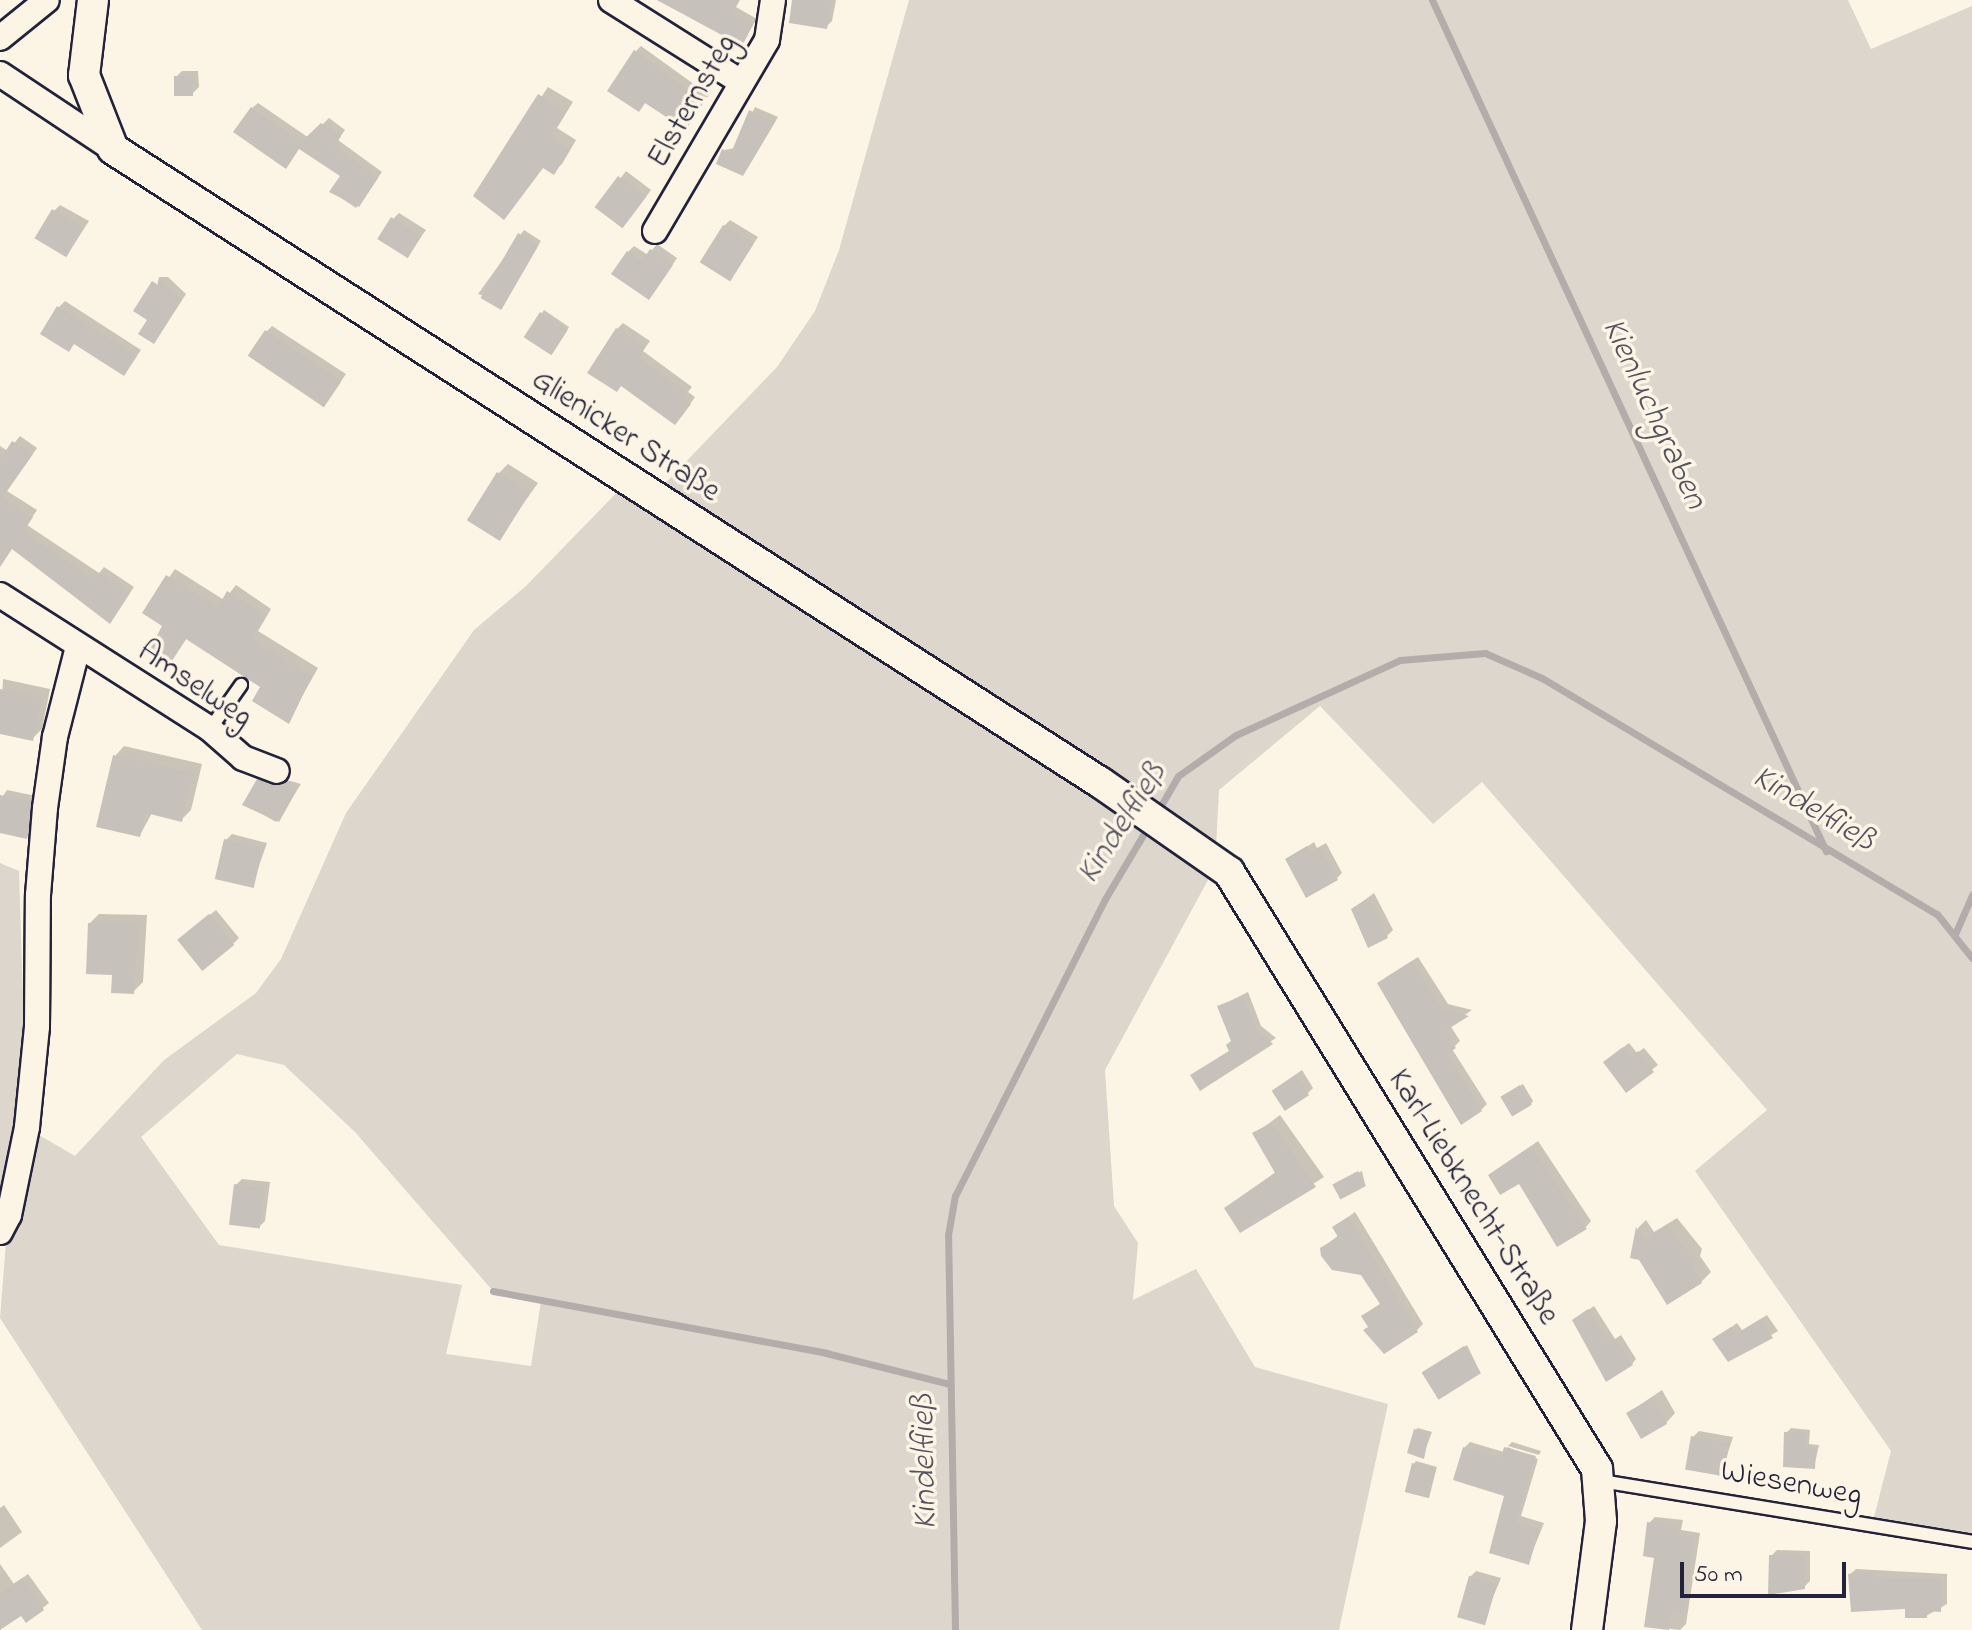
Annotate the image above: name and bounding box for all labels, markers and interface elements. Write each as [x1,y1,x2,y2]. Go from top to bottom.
street label: Elsternsteg [640,28,748,176]
water label: Kienluchgraben [1591,312,1715,516]
street label: Glienicker Straße [523,362,727,512]
street label: Amselweg [129,634,259,738]
water label: Kindelfließ [1069,756,1177,892]
water label: Kindelfließ [1744,758,1882,862]
street label: Karl-Liebknecht-Straße [1378,1063,1566,1333]
water label: Kindelfließ [904,1394,948,1530]
street label: Wiesenweg [1717,1454,1865,1516]
scale bar [1684,1546,1850,1596]
text: 50 m [1694,1558,1743,1593]

